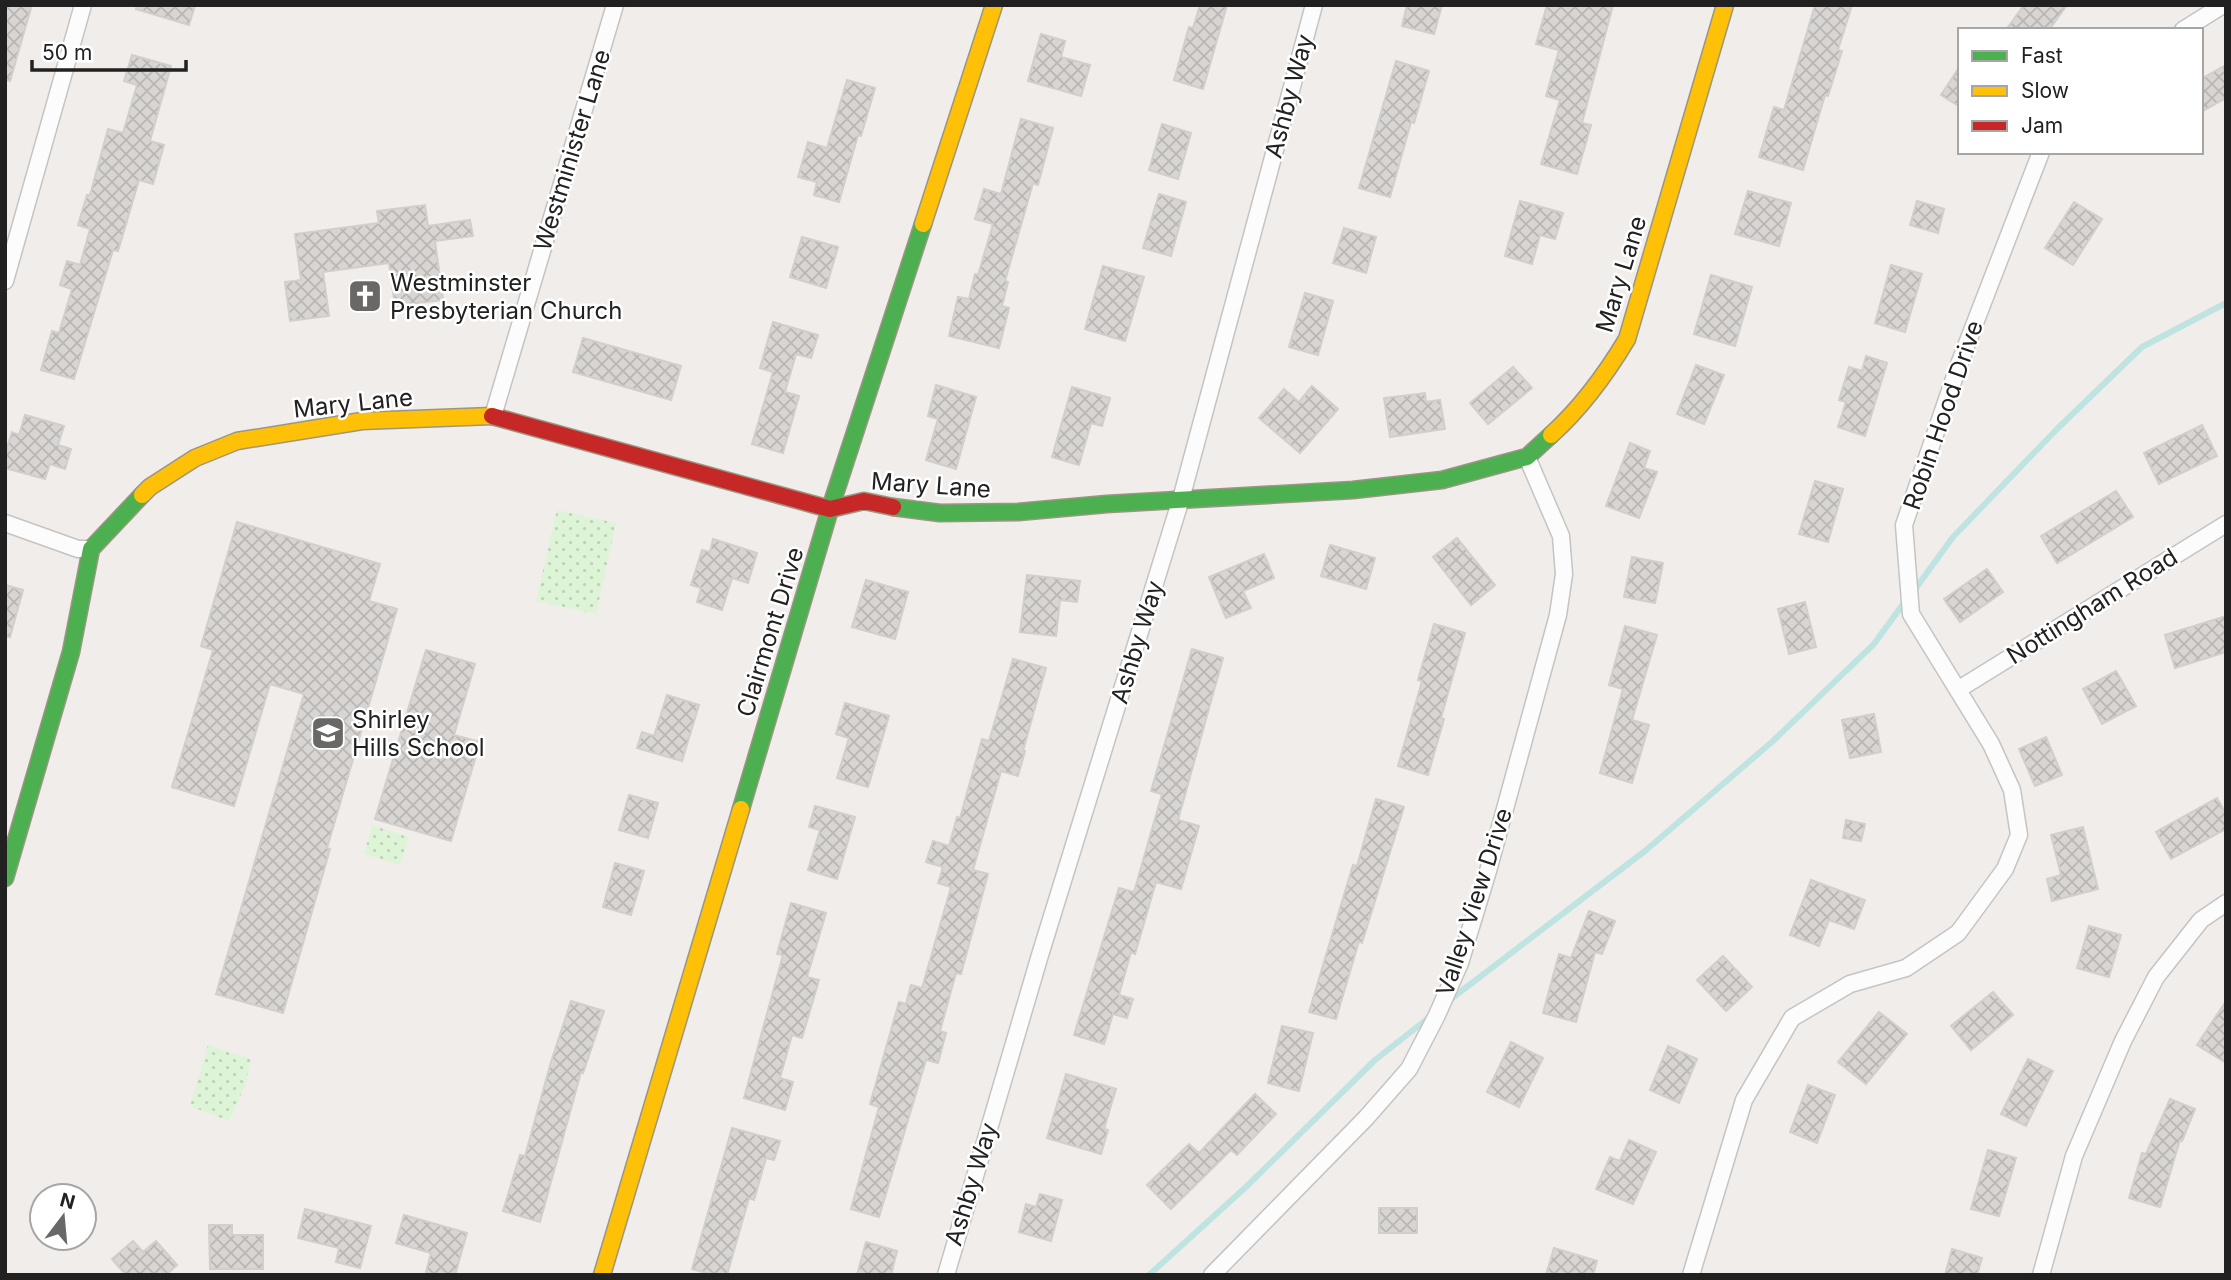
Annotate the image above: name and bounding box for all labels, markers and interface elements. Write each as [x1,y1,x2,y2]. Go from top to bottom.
scale bar [32,28,186,72]
legend [1958,28,2203,154]
street label: Ashby Way [1259,31,1319,161]
text: 50 m [42,40,92,65]
text: Fast [2021,43,2063,68]
street label: Westminister Lane [528,46,616,254]
text: Slow [2021,78,2069,103]
text: Jam [2021,113,2063,138]
street label: Mary Lane [1590,212,1652,336]
place label: Westminster Presbyterian Church [390,268,622,325]
church icon: Westminster Presbyterian Church [346,277,384,315]
street label: Robin Hood Drive [1897,316,1989,514]
street label: Mary Lane [292,382,414,424]
street label: Mary Lane [870,466,992,504]
street label: Nottingham Road [2001,542,2183,670]
street label: Clairmont Drive [730,544,810,720]
street label: Ashby Way [1105,577,1169,707]
place label: Shirley Hills School [352,705,485,762]
school or university icon: Shirley Hills School [309,714,347,752]
street label: Valley View Drive [1430,804,1518,1000]
street label: Ashby Way [939,1119,1003,1249]
north arrow [28,1182,98,1252]
text: N [57,1188,78,1214]

